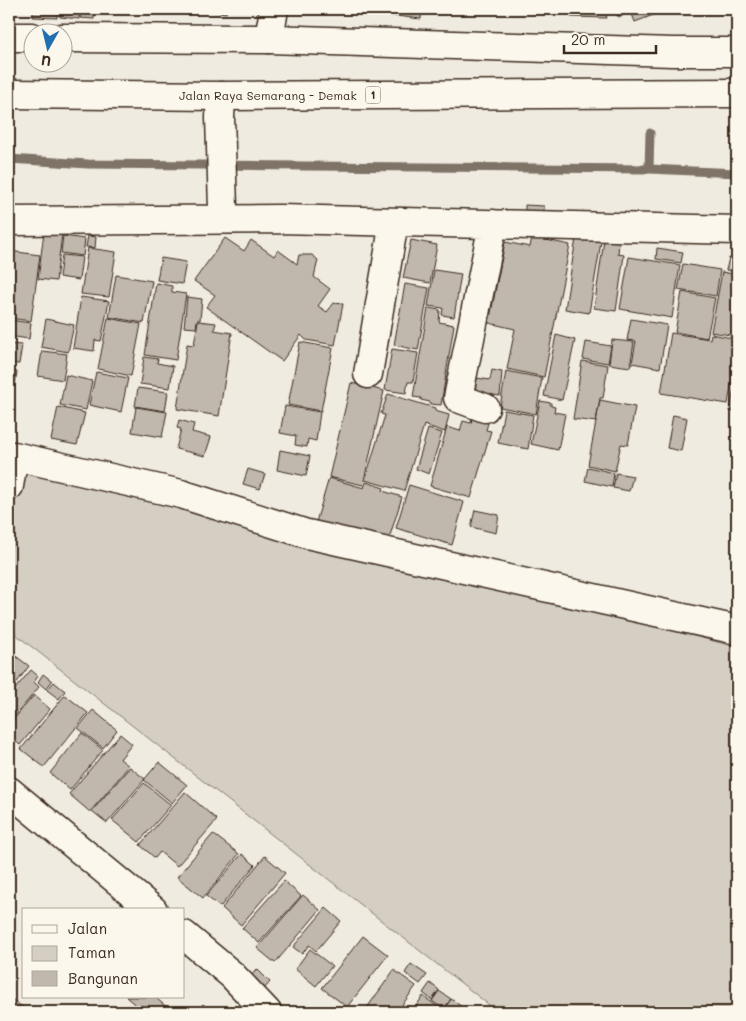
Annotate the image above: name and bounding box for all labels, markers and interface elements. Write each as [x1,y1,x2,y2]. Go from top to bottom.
north arrow [22,22,72,72]
scale bar [564,22,656,54]
text: 20 m [571,29,605,49]
text: U [40,51,52,71]
road number: 1 [366,86,380,104]
street label: Jalan Raya Semarang - Demak [179,87,357,103]
legend [22,908,185,998]
text: Jalan [68,918,107,938]
text: Taman [68,942,115,962]
text: Bangunan [68,968,138,988]

